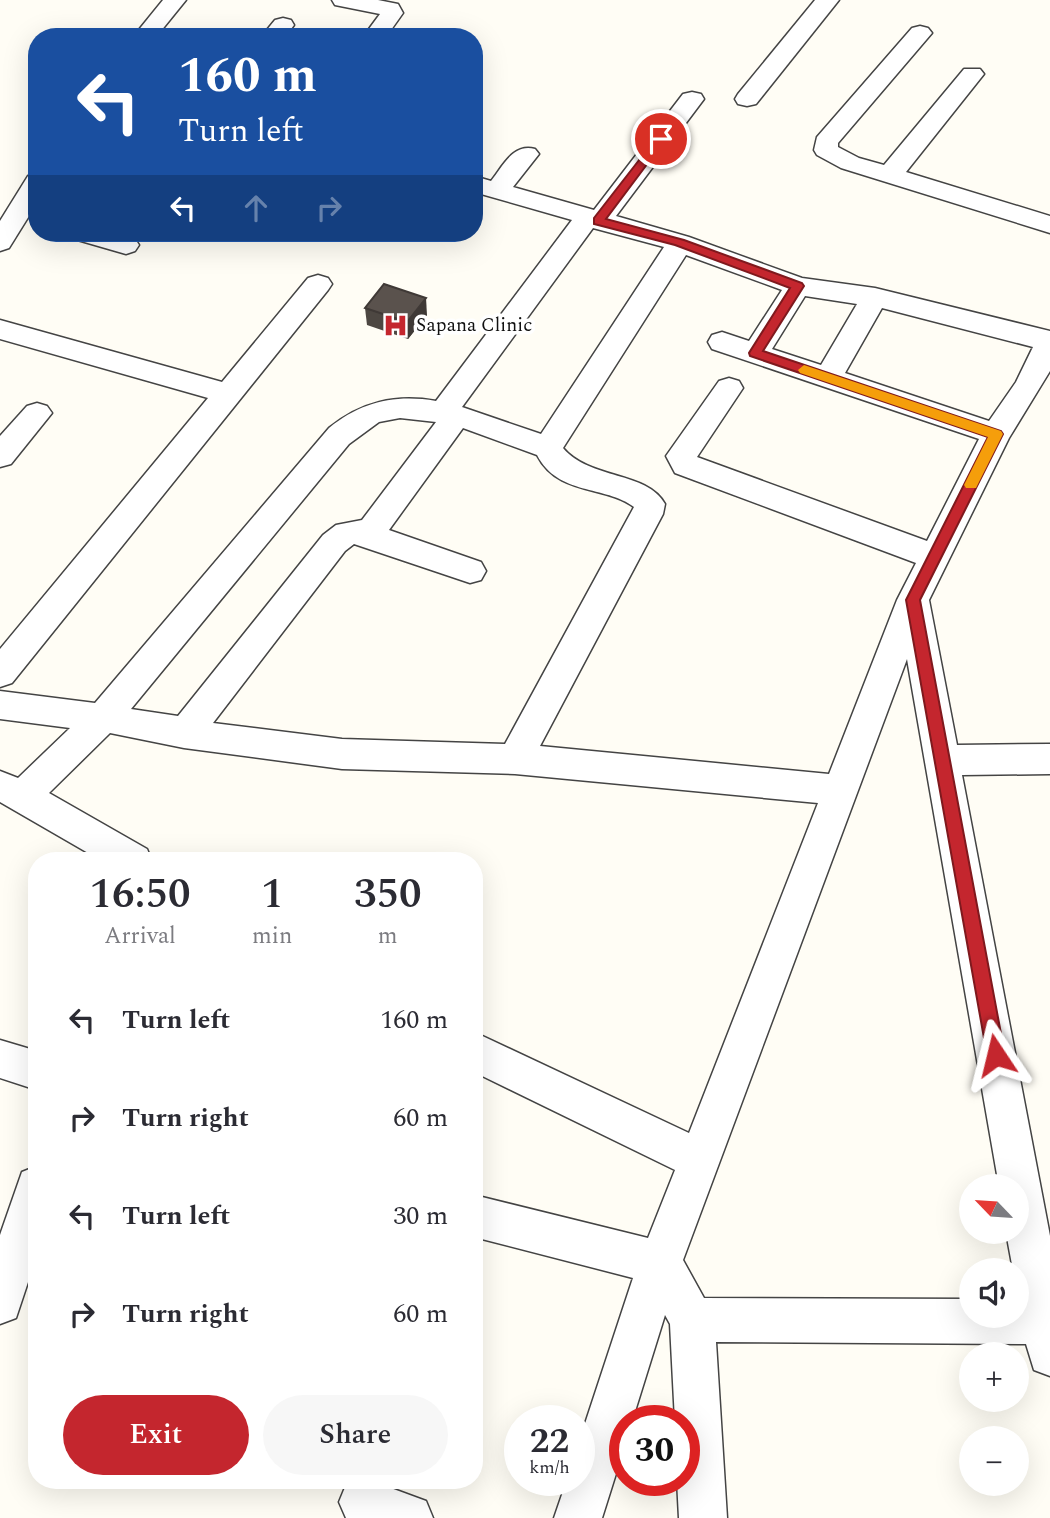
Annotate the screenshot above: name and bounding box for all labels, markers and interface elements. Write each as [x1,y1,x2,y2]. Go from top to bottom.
text: 160 m [178,39,317,114]
icon: left [63,56,154,147]
text: Turn left [178,107,304,156]
pin [631,109,691,169]
icon: arrive [642,120,680,158]
icon: left [164,189,202,227]
icon: ahead [237,189,275,227]
icon: right [310,189,348,227]
hospital icon: Sapana Clinic [382,311,410,339]
place label: Sapana Clinic [416,311,532,340]
text: 16:50 [90,863,191,926]
text: 1 [261,863,283,926]
text: 350 [354,863,421,926]
text: Arrival [104,919,176,954]
text: min [252,919,292,954]
text: m [378,919,398,954]
text: Turn left [122,1000,230,1040]
text: 160 m [380,1000,448,1040]
icon: left [63,1001,101,1039]
position arrow [959,1018,1033,1092]
text: Turn right [122,1098,249,1138]
text: 60 m [393,1098,448,1138]
icon: right [63,1099,101,1137]
north arrow [959,1174,1029,1244]
map controls [959,1174,1029,1496]
text: Turn left [122,1196,230,1236]
text: 30 m [393,1196,448,1236]
icon: left [63,1197,101,1235]
button: sound [959,1258,1029,1328]
text: Turn right [122,1294,249,1334]
text: 60 m [393,1294,448,1334]
icon: right [63,1295,101,1333]
button: + [959,1342,1029,1412]
button: Exit [63,1395,249,1475]
button: Share [263,1395,448,1475]
speed limit sign: 30 [609,1405,700,1496]
text: 22 [530,1415,569,1468]
button: − [959,1426,1029,1496]
text: km/h [529,1454,570,1481]

